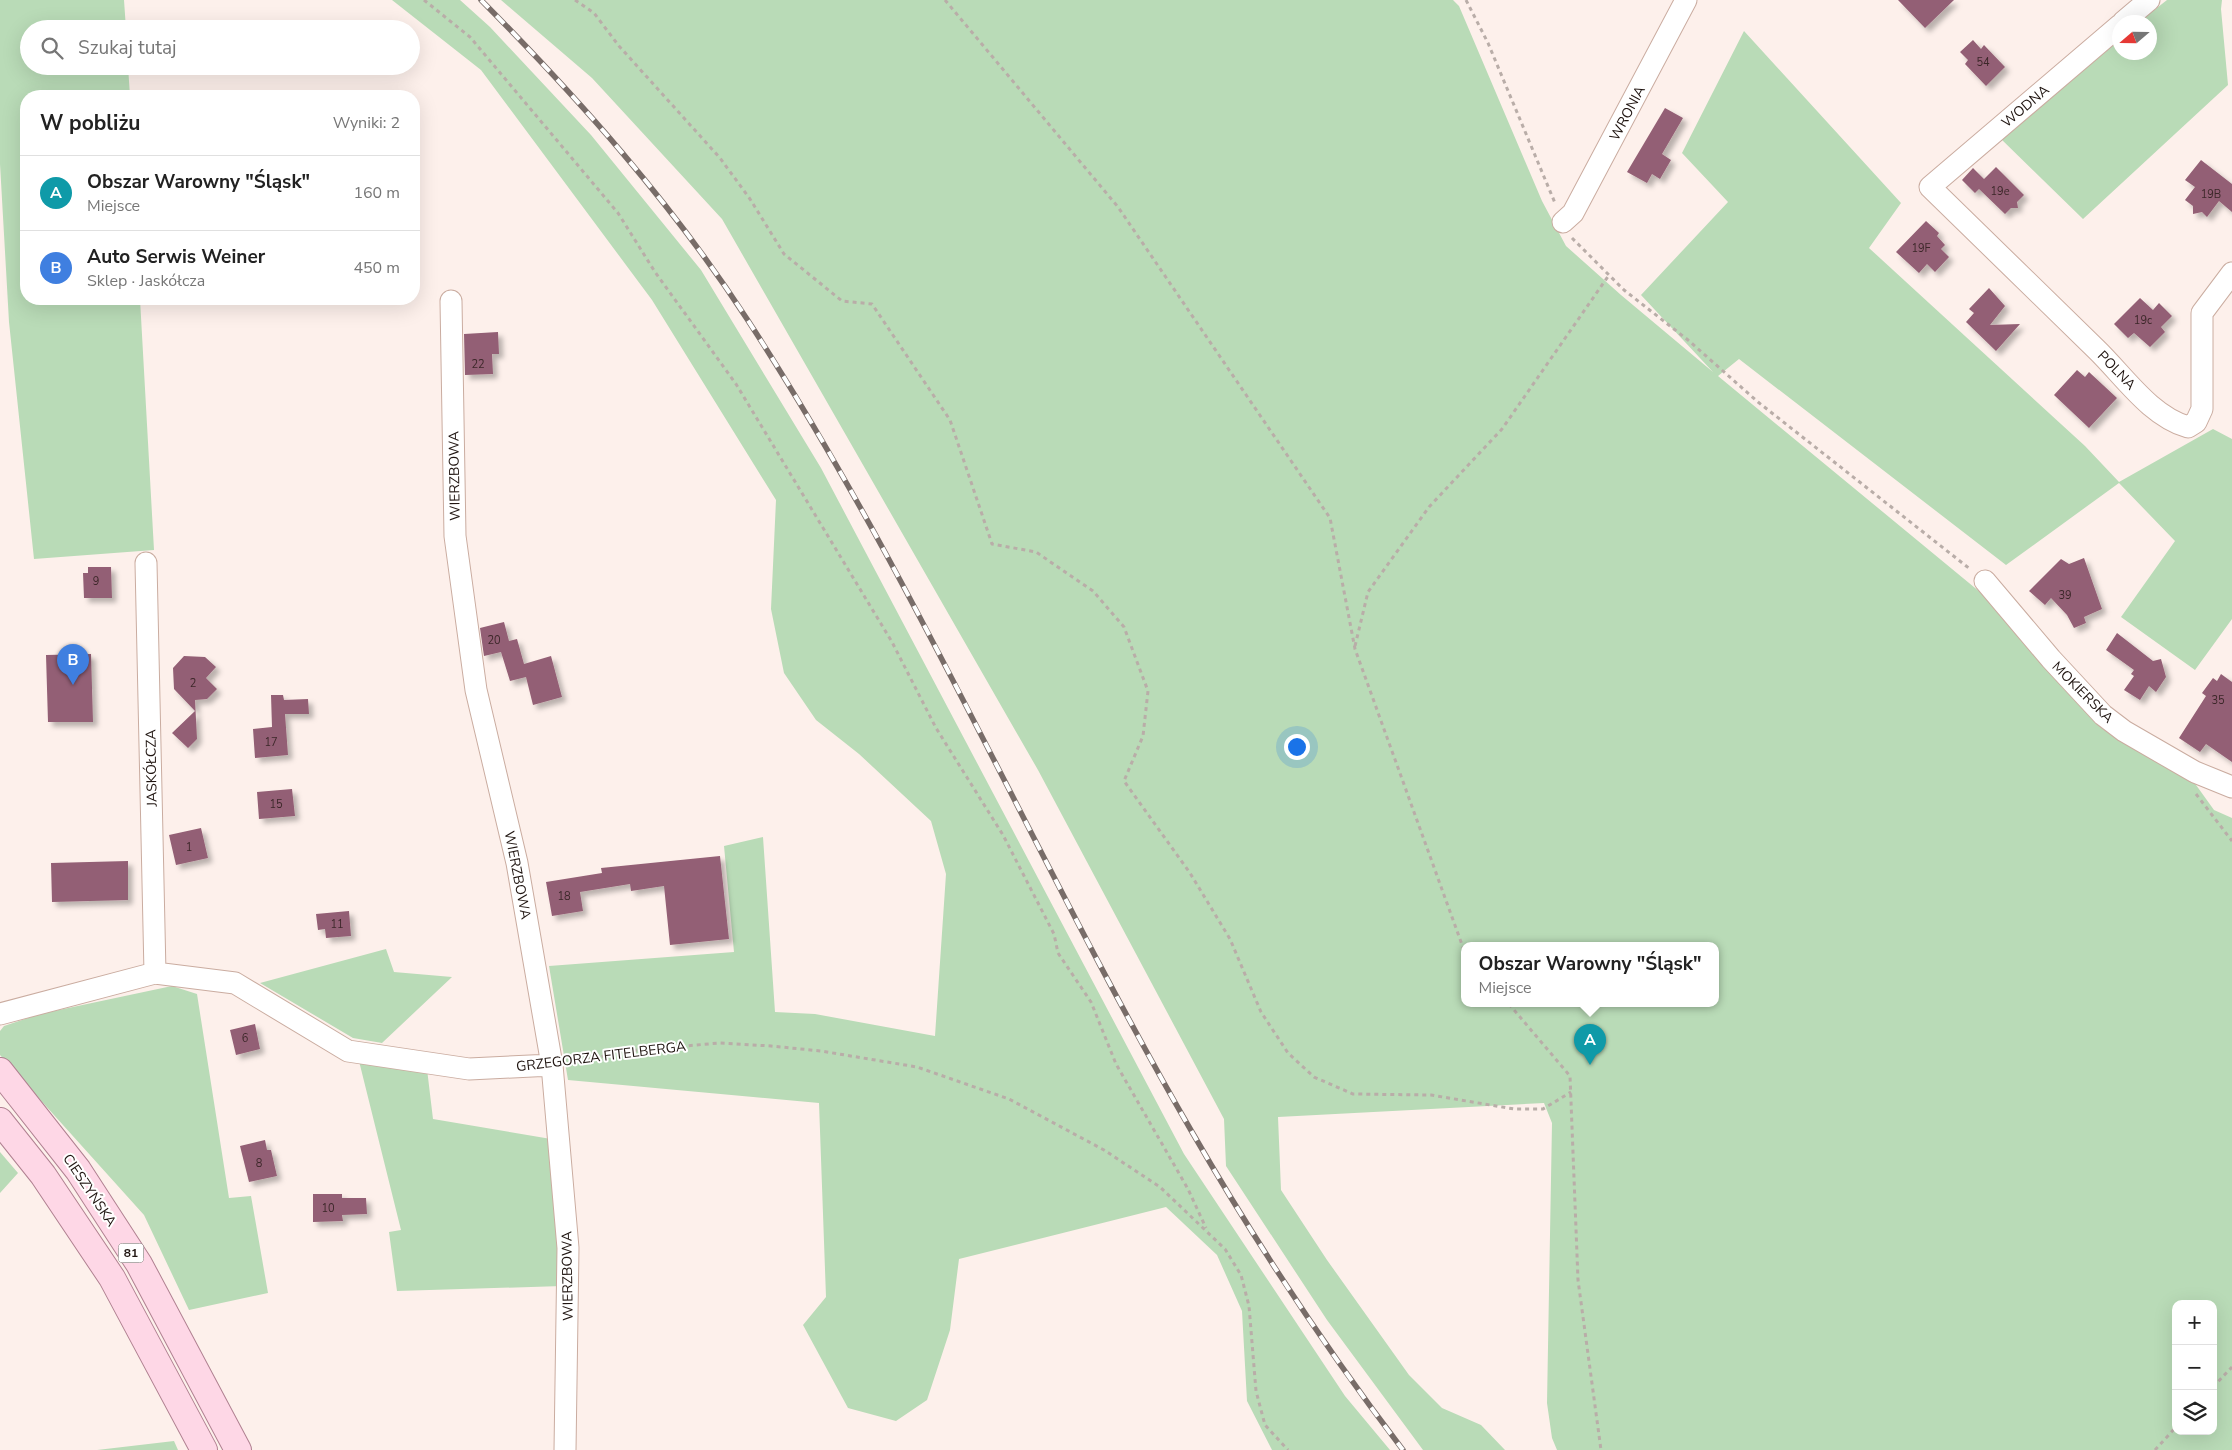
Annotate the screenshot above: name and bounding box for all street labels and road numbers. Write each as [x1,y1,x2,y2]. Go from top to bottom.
street label: WODNA [1997,81,2053,132]
street label: WRONIA [1605,82,1650,144]
street label: POLNA [2093,347,2140,394]
street label: WIERZBOWA [444,431,465,521]
street label: MOKIERSKA [2048,657,2118,727]
street label: JASKÓŁCZA [141,729,162,808]
street label: WIERZBOWA [500,829,535,921]
street label: GRZEGORZA FITELBERGA [515,1037,687,1076]
street label: CIESZYŃSKA [58,1150,121,1230]
street label: WIERZBOWA [557,1231,578,1321]
road number: 81 [118,1244,144,1262]

